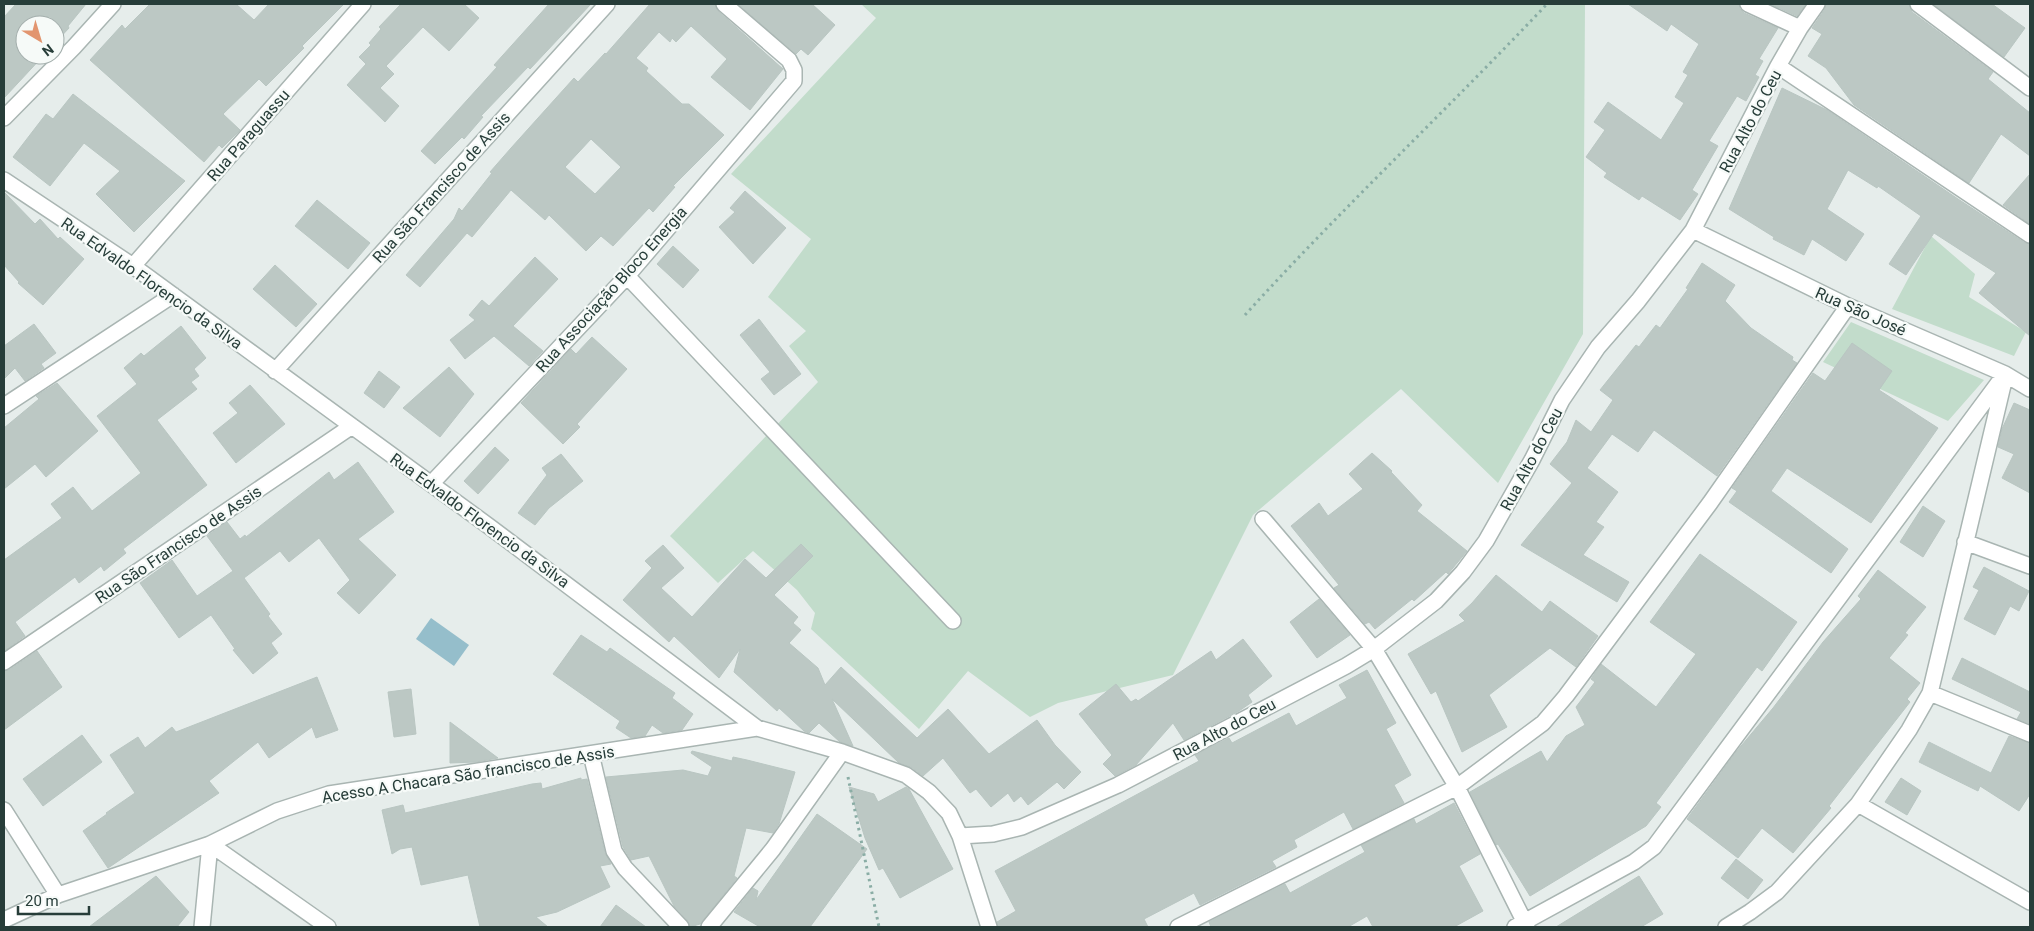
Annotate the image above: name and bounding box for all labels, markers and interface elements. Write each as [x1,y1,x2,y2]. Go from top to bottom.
north arrow [15,15,65,65]
text: N [39,41,57,60]
street label: Rua Alto do Ceu [1715,67,1786,176]
street label: Rua Paraguassu [203,85,294,185]
street label: Rua São Francisco de Assis [369,108,514,267]
street label: Rua Associação Bloco Energia [532,203,691,376]
street label: Rua Edvaldo Florencio da Silva [57,213,246,353]
street label: Rua São José [1812,283,1909,340]
street label: Rua Alto do Ceu [1496,405,1567,514]
street label: Rua Edvaldo Florencio da Silva [386,449,573,592]
street label: Rua São Francisco de Assis [92,482,265,607]
street label: Rua Alto do Ceu [1170,694,1279,765]
street label: Acesso A Chacara São francisco de Assis [320,742,616,807]
scale bar [18,884,89,916]
text: 20 m [25,892,59,910]

